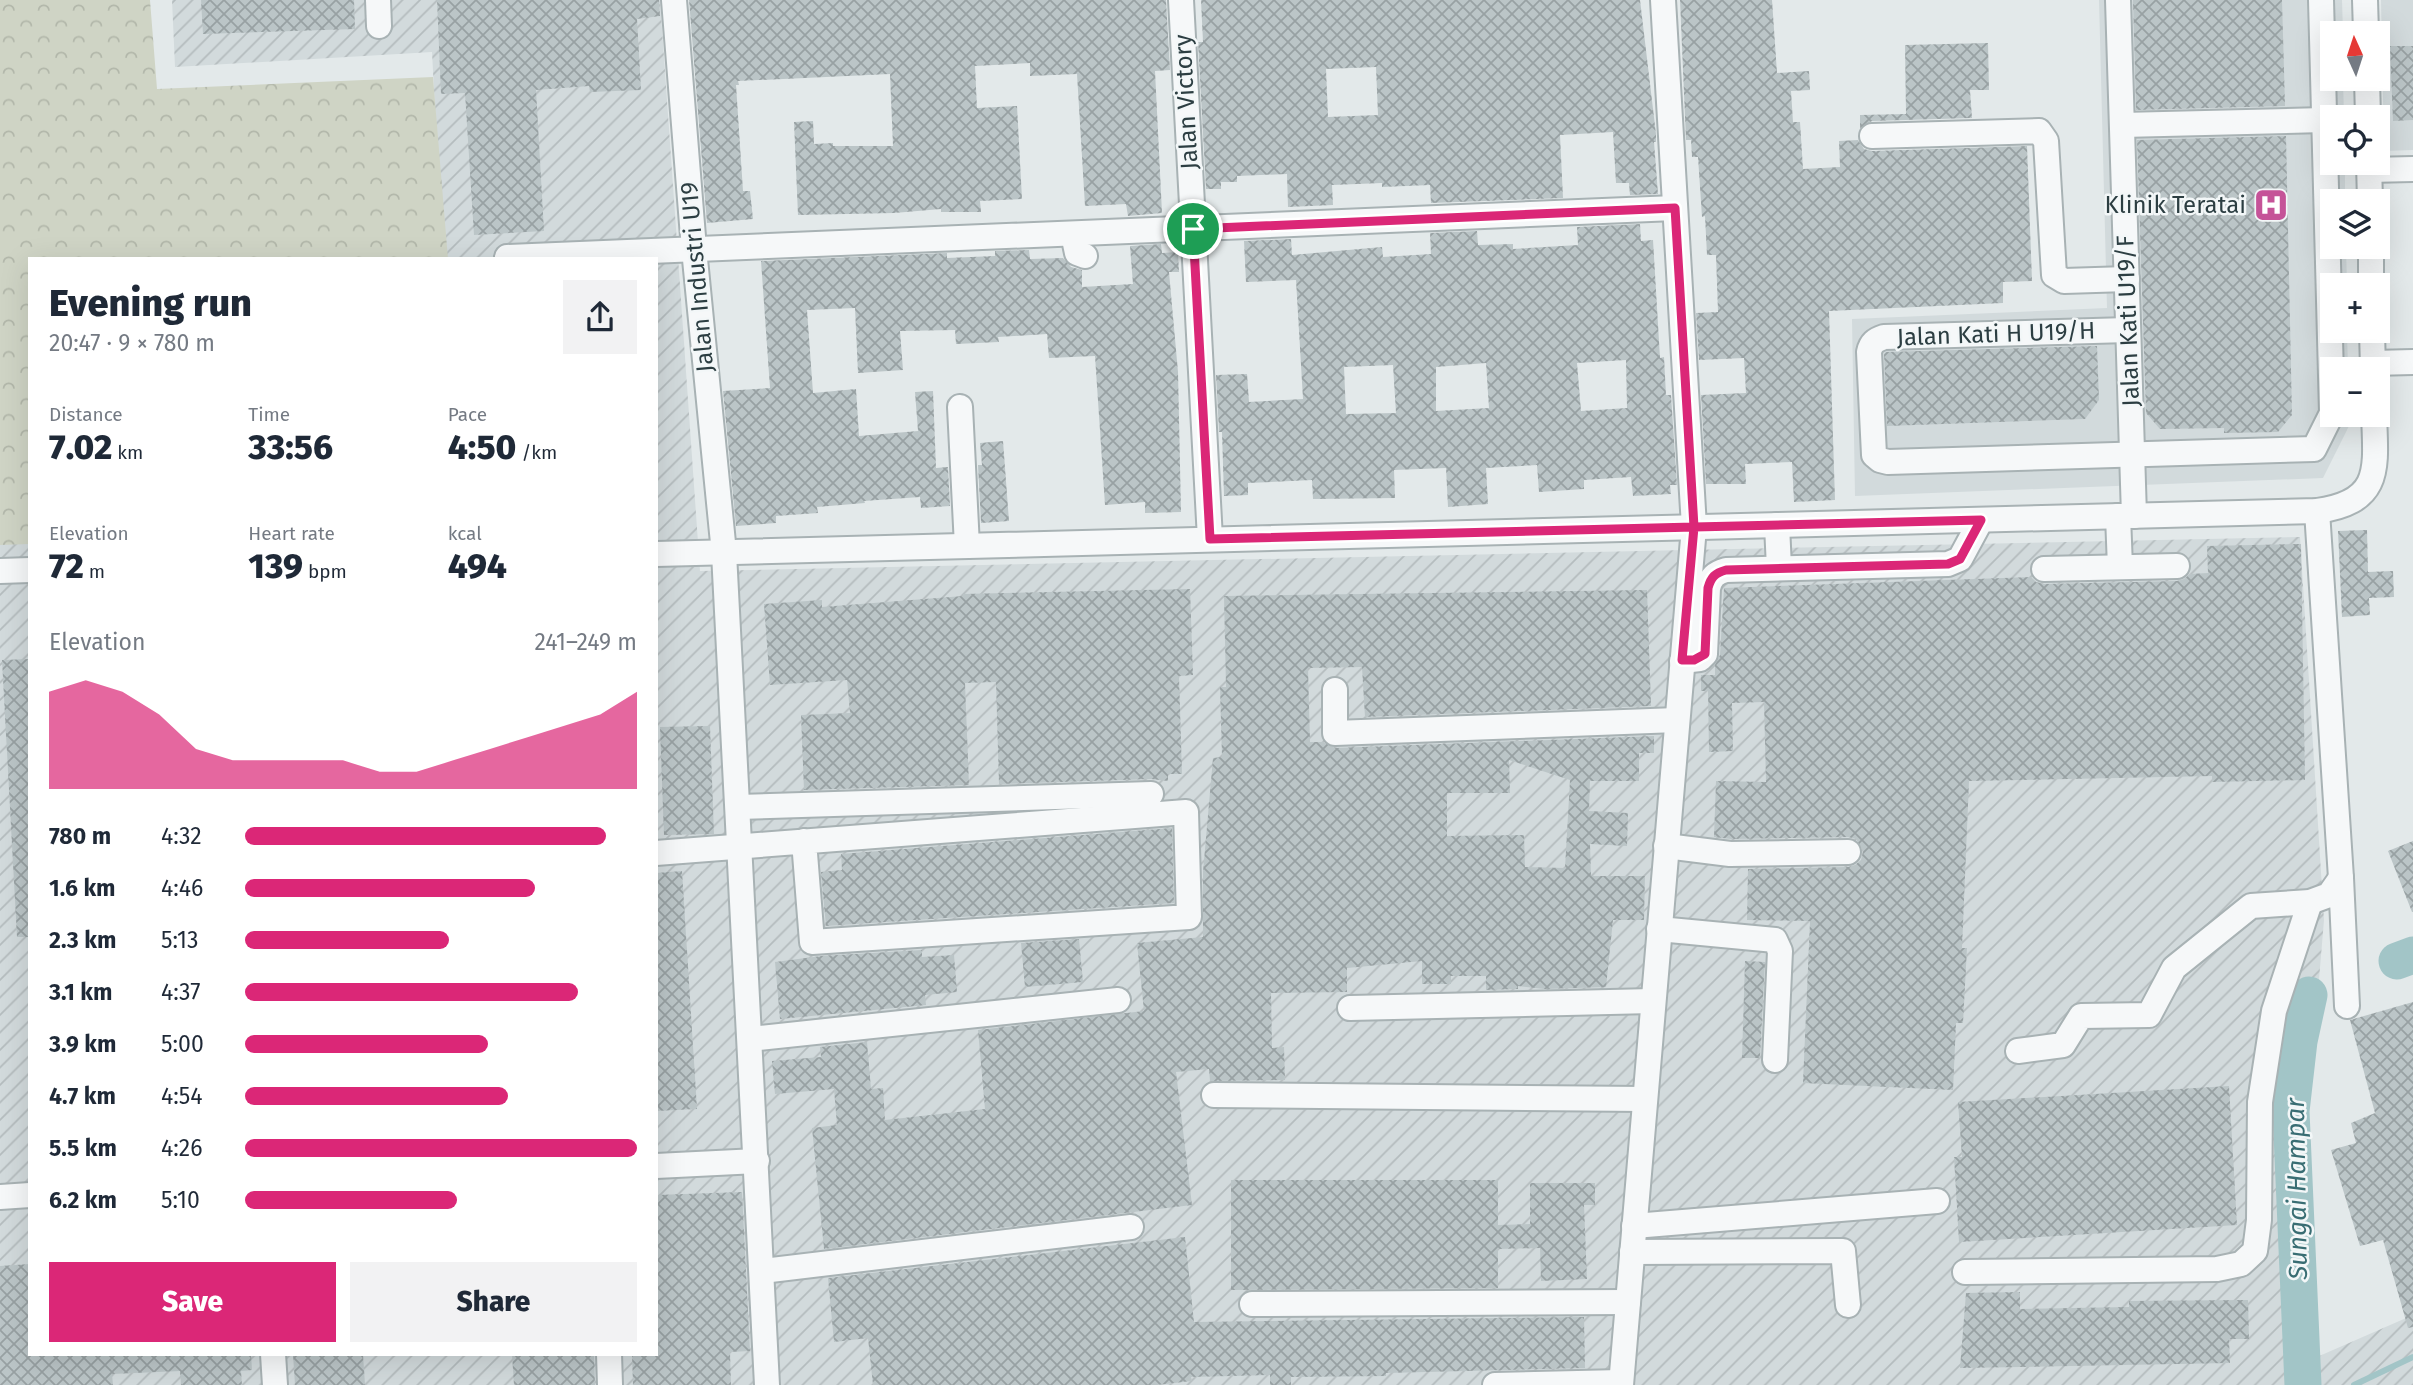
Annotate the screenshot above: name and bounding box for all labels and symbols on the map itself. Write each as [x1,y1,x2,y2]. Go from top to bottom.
north arrow [2320,21,2390,91]
street label: Jalan Victory [1168,33,1204,170]
street label: Jalan Industri U19 [675,181,719,373]
hospital icon: Klinik Teratai [2252,186,2290,224]
place label: Klinik Teratai [2105,191,2246,219]
pin [1163,199,1223,259]
street label: Jalan Kati U19/F [2111,235,2145,407]
street label: Jalan Kati H U19/H [1896,317,2096,351]
water label: Sungai Hampar [2280,1097,2314,1281]

